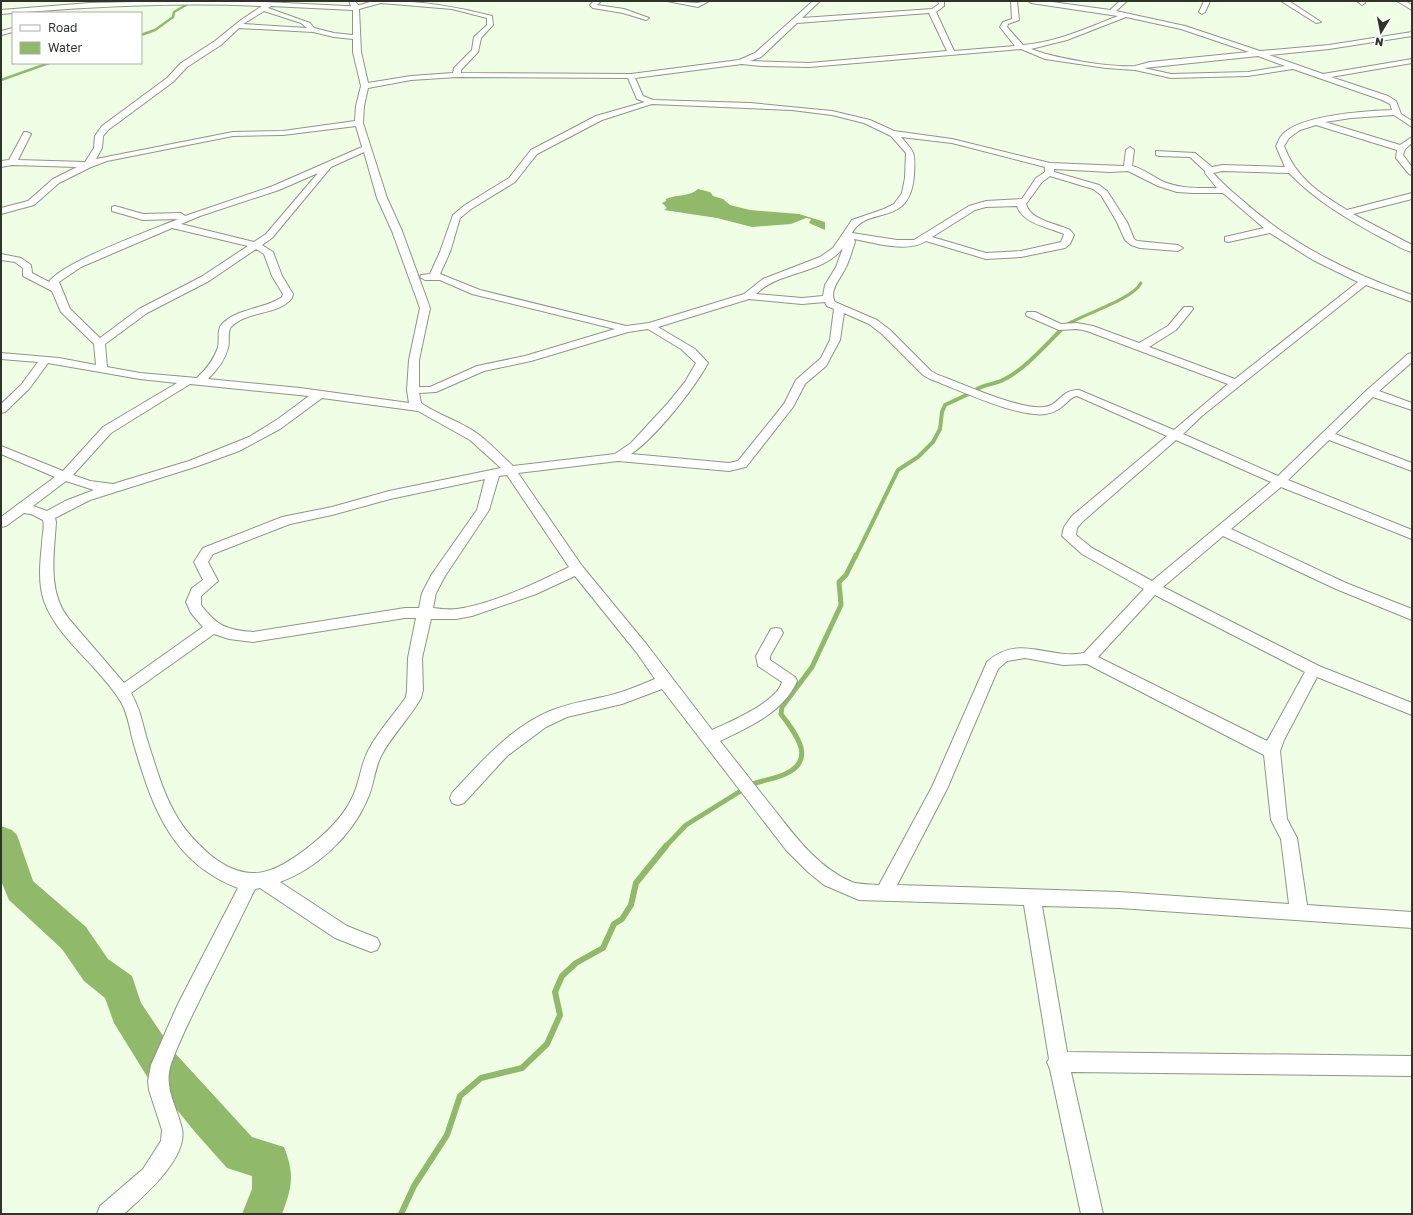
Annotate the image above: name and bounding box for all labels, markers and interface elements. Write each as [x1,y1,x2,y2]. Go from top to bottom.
legend [12,12,142,64]
north arrow [1361,12,1401,52]
text: Road [48,20,77,35]
text: N [1374,35,1384,49]
text: Water [48,40,82,55]

